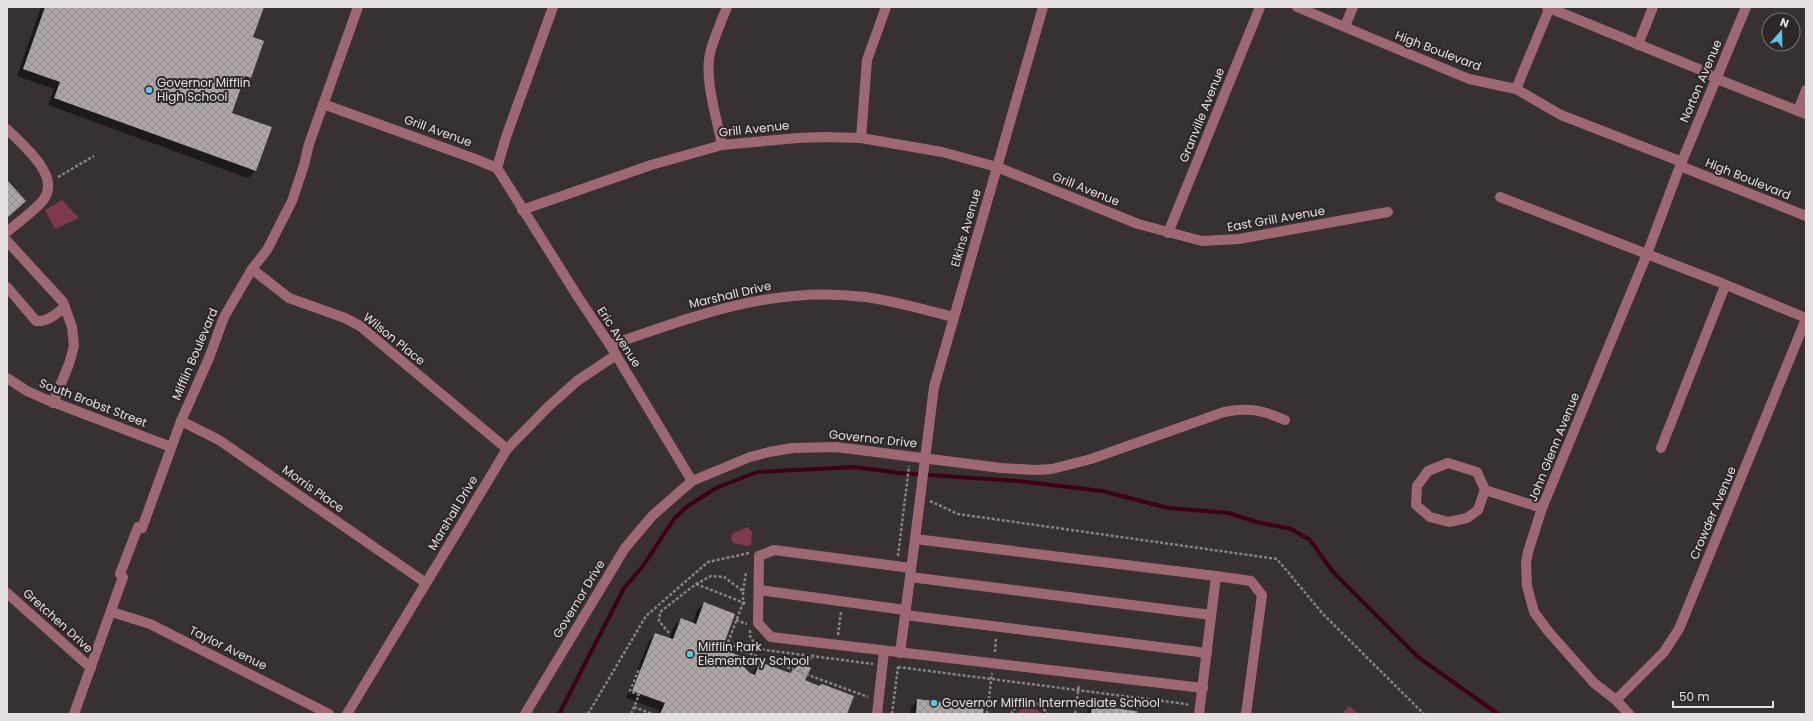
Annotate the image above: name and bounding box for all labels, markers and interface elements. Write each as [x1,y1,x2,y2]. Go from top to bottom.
north arrow [1761,12,1801,52]
text: N [1778,14,1791,32]
street label: High Boulevard [1393,26,1484,75]
street label: Norton Avenue [1675,37,1726,125]
street label: Granville Avenue [1175,65,1228,165]
place label: Governor Mifflin High School [157,74,250,105]
marker: Governor Mifflin High School [144,85,154,95]
street label: Grill Avenue [402,110,474,151]
street label: Grill Avenue [718,116,790,141]
street label: High Boulevard [1703,154,1793,203]
street label: Grill Avenue [1050,167,1122,210]
street label: Elkins Avenue [946,187,985,269]
street label: East Grill Avenue [1226,202,1326,235]
street label: Marshall Drive [687,277,773,312]
street label: Eric Avenue [593,303,645,370]
street label: Mifflin Boulevard [167,305,222,402]
street label: Wilson Place [360,308,429,369]
street label: South Brobst Street [37,374,150,431]
street label: John Glenn Avenue [1524,390,1583,504]
street label: Governor Drive [828,425,918,452]
street label: Morris Place [279,461,348,516]
street label: Crowder Avenue [1685,464,1740,562]
street label: Marshall Drive [424,472,482,553]
street label: Governor Drive [548,556,609,641]
street label: Gretchen Drive [20,585,97,657]
street label: Taylor Avenue [186,621,270,674]
place label: Mifflin Park Elementary School [698,638,809,669]
marker: Mifflin Park Elementary School [685,649,695,659]
scale bar [1673,683,1773,709]
text: 50 m [1679,688,1710,705]
place label: Governor Mifflin Intermediate School [942,694,1160,711]
marker: Governor Mifflin Intermediate School [929,698,939,708]

